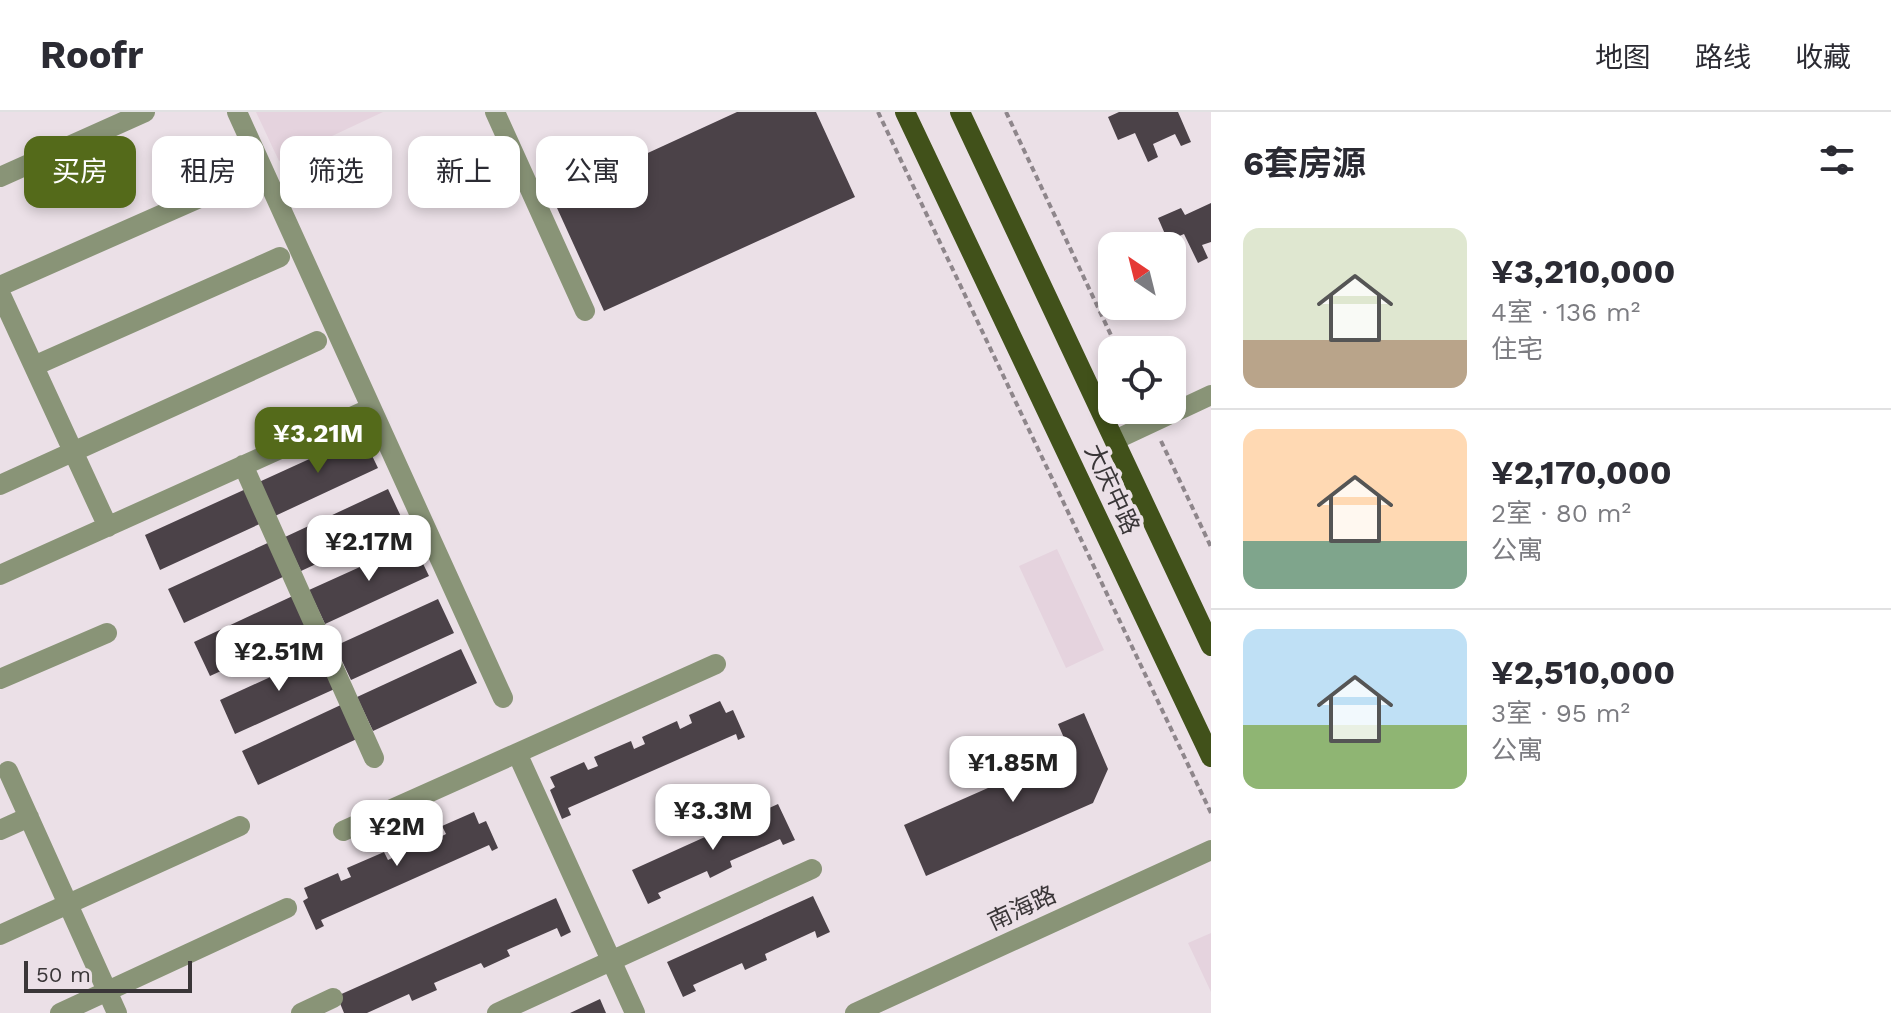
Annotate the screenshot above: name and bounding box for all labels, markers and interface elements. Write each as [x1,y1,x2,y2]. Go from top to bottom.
text: Roofr [40,33,143,77]
text: 地图 [1595,41,1651,74]
text: 路线 [1695,41,1751,74]
text: 收藏 [1795,41,1851,74]
chip: 买房 [24,136,136,208]
chip: 租房 [152,136,264,208]
chip: 筛选 [280,136,392,208]
chip: 新上 [408,136,520,208]
chip: 公寓 [536,136,648,208]
icon: filters [1815,138,1859,182]
text: 6套房源 [1243,143,1366,183]
north arrow [1098,232,1186,320]
map controls [1098,232,1186,424]
text: ¥3,210,000 [1491,251,1675,291]
icon: home [1307,260,1403,356]
text: 4室 · 136 m² [1491,297,1640,327]
text: 住宅 [1491,334,1543,364]
button: locate [1098,336,1186,424]
pin: ¥3.21M [253,407,383,475]
text: ¥3.21M [273,418,363,448]
street label: 大庆中路 [1079,440,1145,538]
text: ¥2,170,000 [1491,452,1672,492]
icon: home [1307,461,1403,557]
text: 2室 · 80 m² [1491,498,1631,528]
pin: ¥2.17M [304,515,434,583]
text: ¥2.17M [325,526,413,556]
text: 公寓 [1491,535,1543,565]
pin: ¥2.51M [214,625,344,693]
text: ¥2.51M [234,636,324,666]
text: ¥2,510,000 [1491,652,1675,692]
icon: home [1307,661,1403,757]
text: 3室 · 95 m² [1491,698,1630,728]
text: 公寓 [1491,735,1543,765]
pin: ¥1.85M [948,736,1078,804]
text: ¥1.85M [967,747,1059,777]
pin: ¥3.3M [657,784,769,852]
text: ¥3.3M [673,795,753,825]
pin: ¥2M [358,800,436,868]
text: ¥2M [369,811,425,841]
street label: 南海路 [983,880,1061,936]
scale bar [24,957,192,993]
text: 50 m [36,962,91,987]

